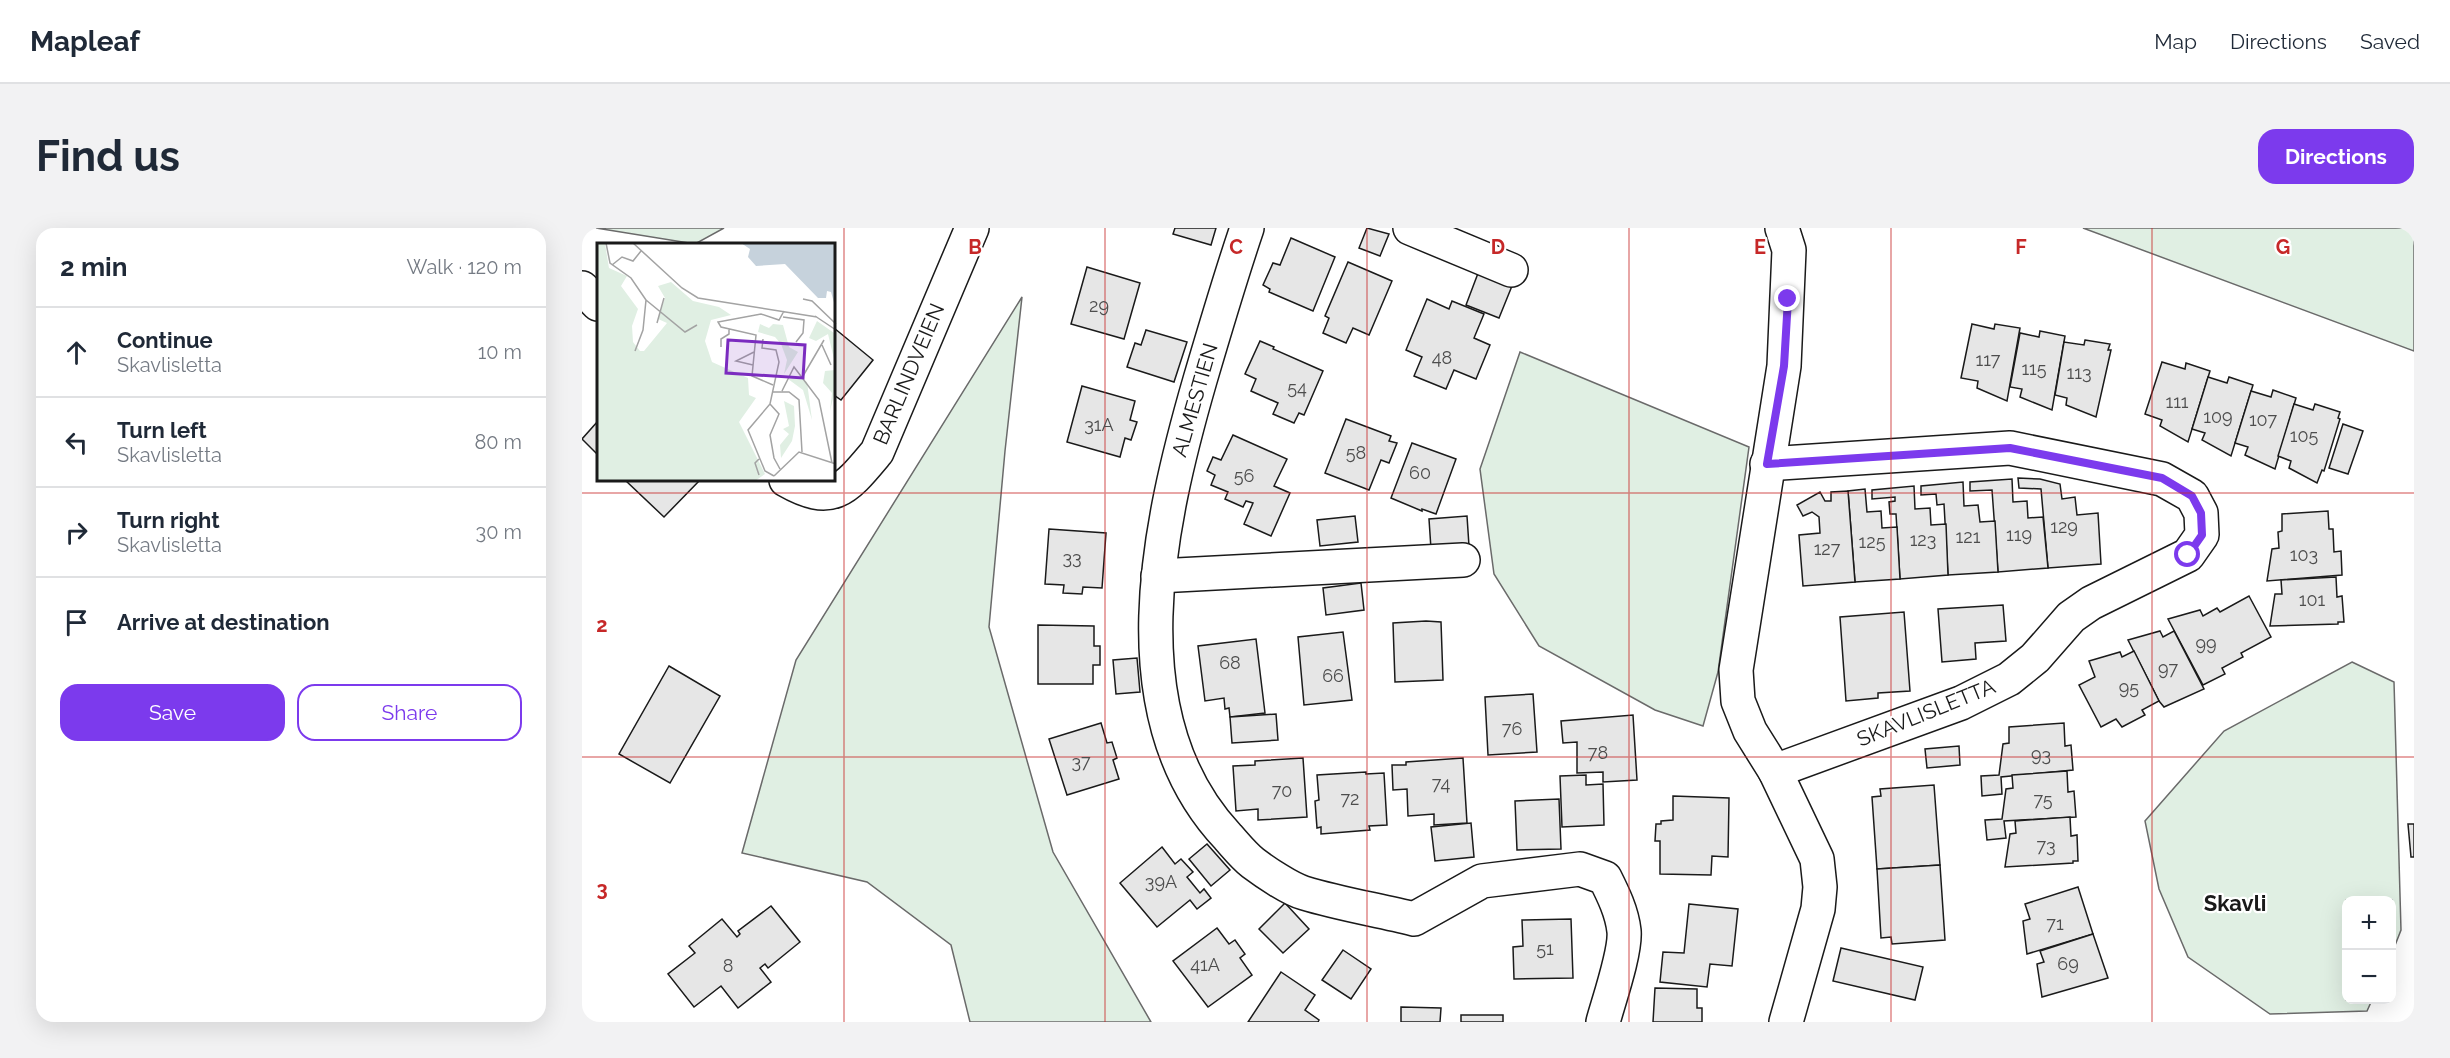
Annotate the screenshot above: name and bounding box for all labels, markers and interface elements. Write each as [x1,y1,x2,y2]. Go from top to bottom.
text: Mapleaf [30,25,140,58]
text: Map [2154,29,2197,54]
text: Directions [2230,29,2327,54]
text: Saved [2360,29,2420,54]
button: Directions [2258,129,2414,184]
text: Find us [36,132,180,181]
text: B [968,235,982,259]
text: C [1229,235,1243,259]
text: D [1491,235,1505,259]
text: E [1754,235,1766,259]
text: F [2015,235,2027,259]
text: G [2276,235,2290,259]
inset map [597,243,836,482]
text: 2 min [60,252,127,282]
text: Walk · 120 m [407,255,522,279]
route end [1774,285,1800,311]
house number: 29 [1089,295,1109,316]
street label: BARLINDVEIEN [868,299,950,448]
text: Continue [117,327,213,353]
icon: ahead [60,336,93,369]
text: 10 m [478,340,522,364]
street label: ALMESTIEN [1166,340,1223,460]
house number: 48 [1432,347,1452,368]
house number: 117 [1976,349,2001,370]
text: Skavlisletta [117,353,222,377]
house number: 115 [2021,358,2047,379]
house number: 113 [2066,362,2092,383]
house number: 54 [1287,377,1307,398]
house number: 111 [2165,391,2189,412]
house number: 109 [2203,406,2233,427]
house number: 107 [2249,409,2277,430]
house number: 31A [1084,414,1114,435]
text: Turn left [117,417,207,443]
house number: 105 [2290,425,2318,446]
icon: left [60,426,93,459]
text: 80 m [474,430,522,454]
house number: 58 [1346,442,1366,463]
text: Skavlisletta [117,443,222,467]
house number: 60 [1409,462,1431,483]
house number: 56 [1234,465,1254,486]
text: Turn right [117,507,220,533]
icon: right [60,516,93,549]
house number: 129 [2050,516,2078,537]
text: 30 m [476,520,522,544]
house number: 119 [2006,524,2032,545]
house number: 121 [1956,526,1981,547]
house number: 123 [1910,529,1936,550]
house number: 125 [1859,531,1886,552]
text: Skavlisletta [117,533,222,557]
house number: 127 [1814,538,1841,559]
route start [2174,541,2200,567]
house number: 103 [2290,544,2318,565]
house number: 33 [1062,547,1082,568]
house number: 101 [2299,589,2326,610]
icon: arrive [60,606,93,639]
text: Arrive at destination [117,609,330,635]
text: 2 [596,613,608,637]
house number: 99 [2195,633,2217,654]
house number: 68 [1219,652,1241,673]
house number: 97 [2158,658,2178,679]
house number: 66 [1322,665,1344,686]
street label: SKAVLISLETTA [1853,673,1999,752]
house number: 95 [2119,677,2139,698]
button: Save [60,684,285,741]
button: Share [297,684,522,741]
house number: 76 [1502,718,1522,739]
house number: 78 [1588,742,1608,763]
house number: 93 [2031,744,2051,765]
house number: 37 [1071,751,1091,772]
house number: 74 [1432,773,1450,794]
house number: 70 [1272,780,1292,801]
house number: 72 [1340,788,1360,809]
house number: 75 [2033,789,2053,810]
house number: 73 [2036,835,2056,856]
house number: 39A [1145,871,1177,892]
text: 3 [596,877,608,901]
district label: Skavli [2204,890,2266,916]
map controls [2342,896,2396,1004]
button: + [2342,896,2396,950]
house number: 71 [2046,913,2064,934]
house number: 51 [1536,938,1554,959]
button: − [2342,950,2396,1004]
house number: 69 [2057,953,2079,974]
house number: 41A [1190,954,1220,975]
house number: 8 [723,955,733,976]

